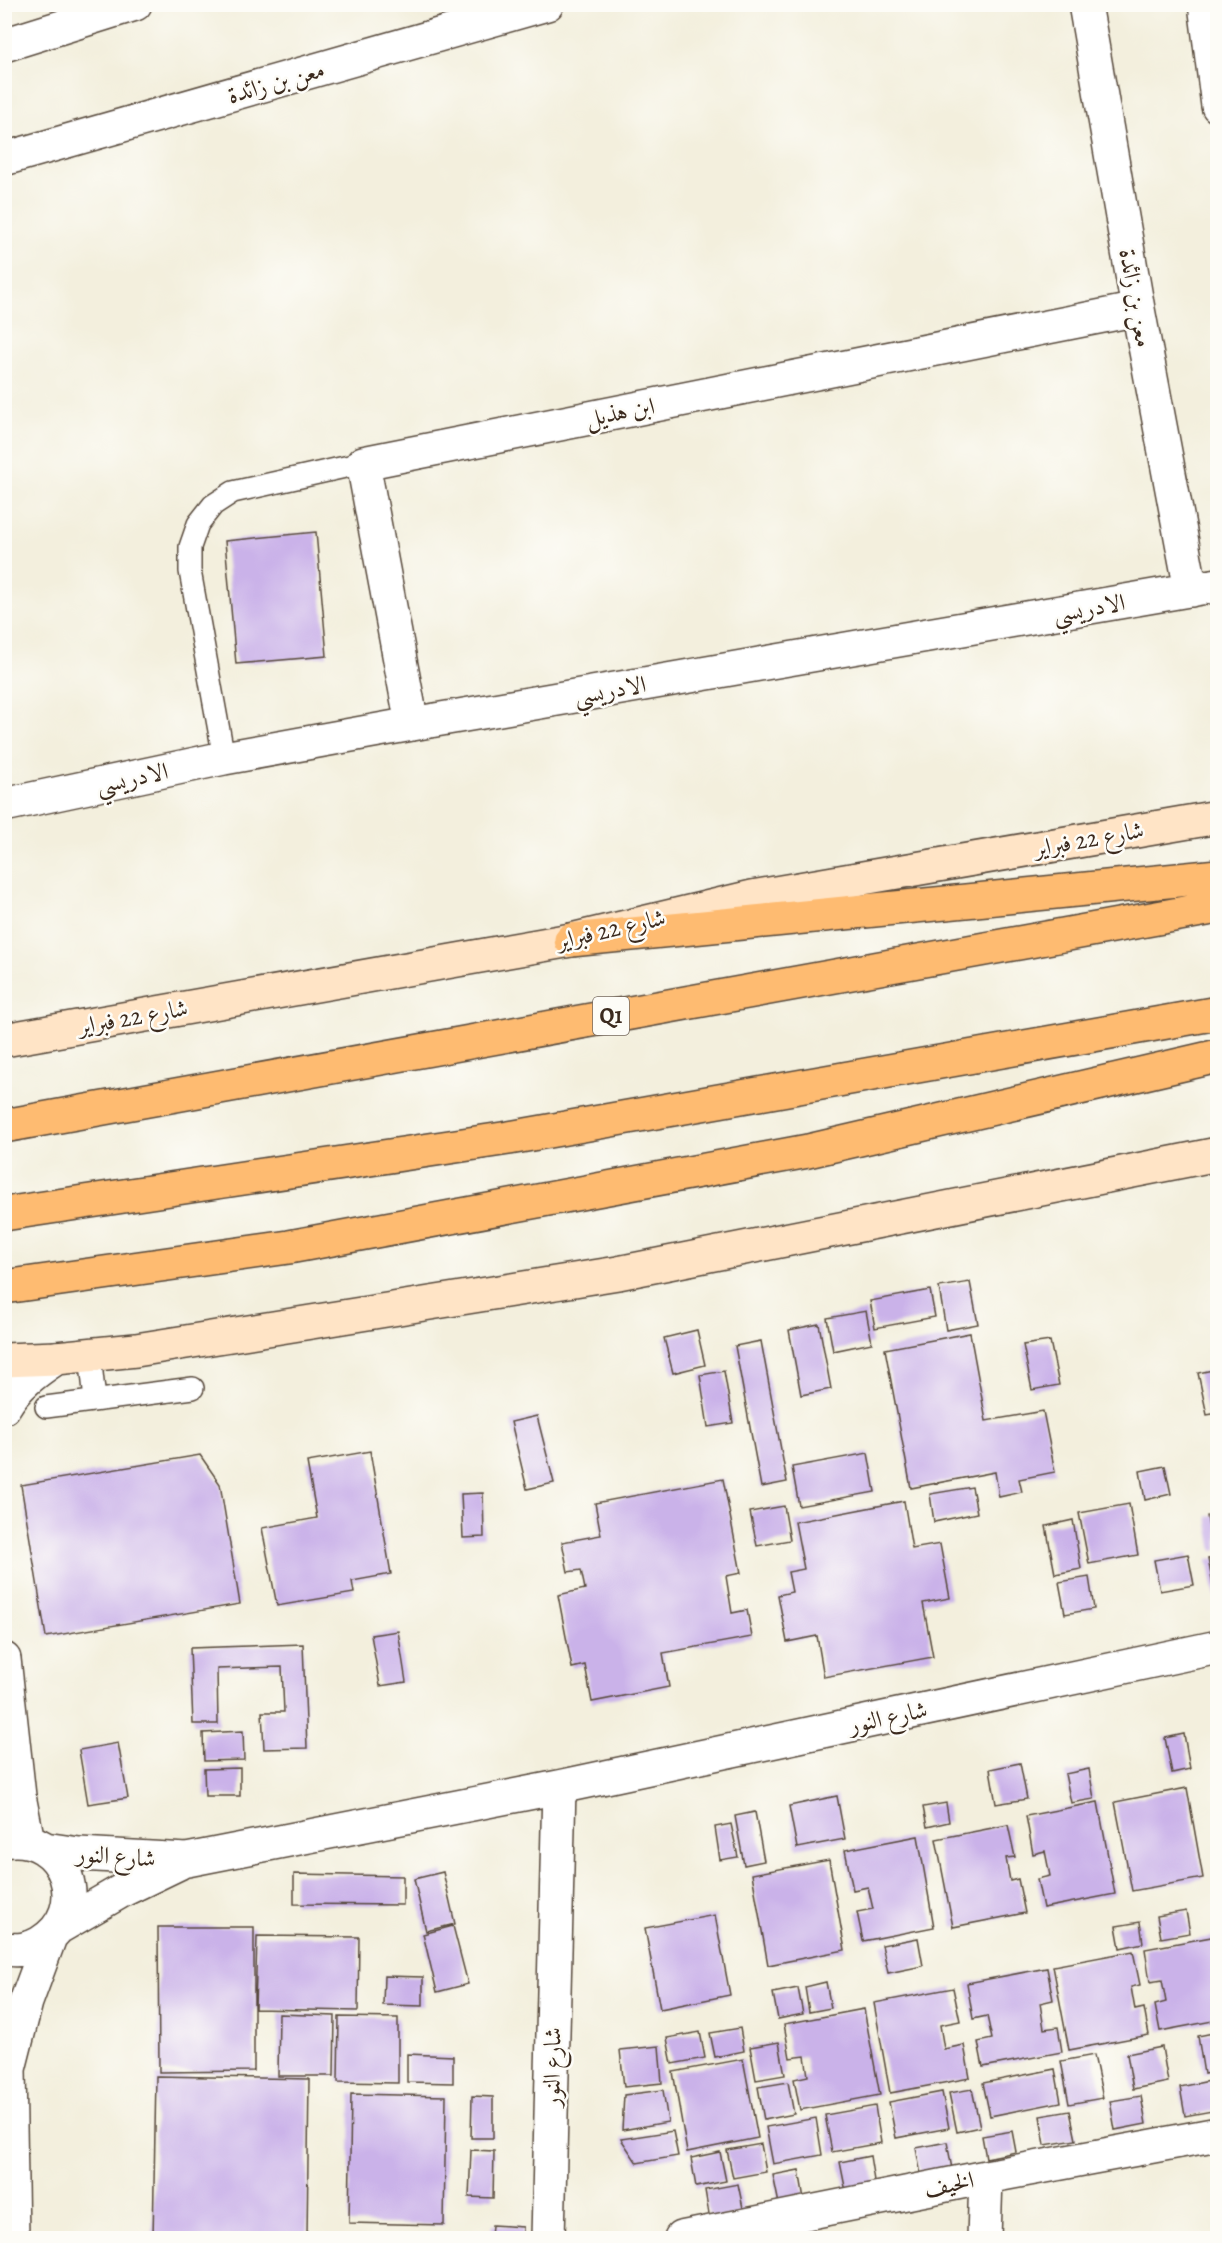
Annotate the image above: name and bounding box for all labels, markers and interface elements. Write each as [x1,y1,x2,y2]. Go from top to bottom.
street label: معن بن زائدة [224,53,328,111]
street label: معن بن زائدة [1112,246,1160,350]
street label: ابن هذيل [583,390,658,435]
street label: الادريسي [1050,586,1129,636]
street label: الادريسي [571,668,650,718]
street label: الادريسي [93,755,172,807]
street label: شارع 22 فبراير [1029,814,1147,869]
street label: شارع 22 فبراير [550,901,670,962]
street label: شارع 22 فبراير [73,992,191,1047]
road number: Q1 [593,997,629,1035]
street label: شارع النور [844,1693,931,1745]
street label: شارع النور [73,1837,157,1879]
street label: شارع النور [535,2027,573,2109]
street label: الخيف [921,2163,977,2205]

